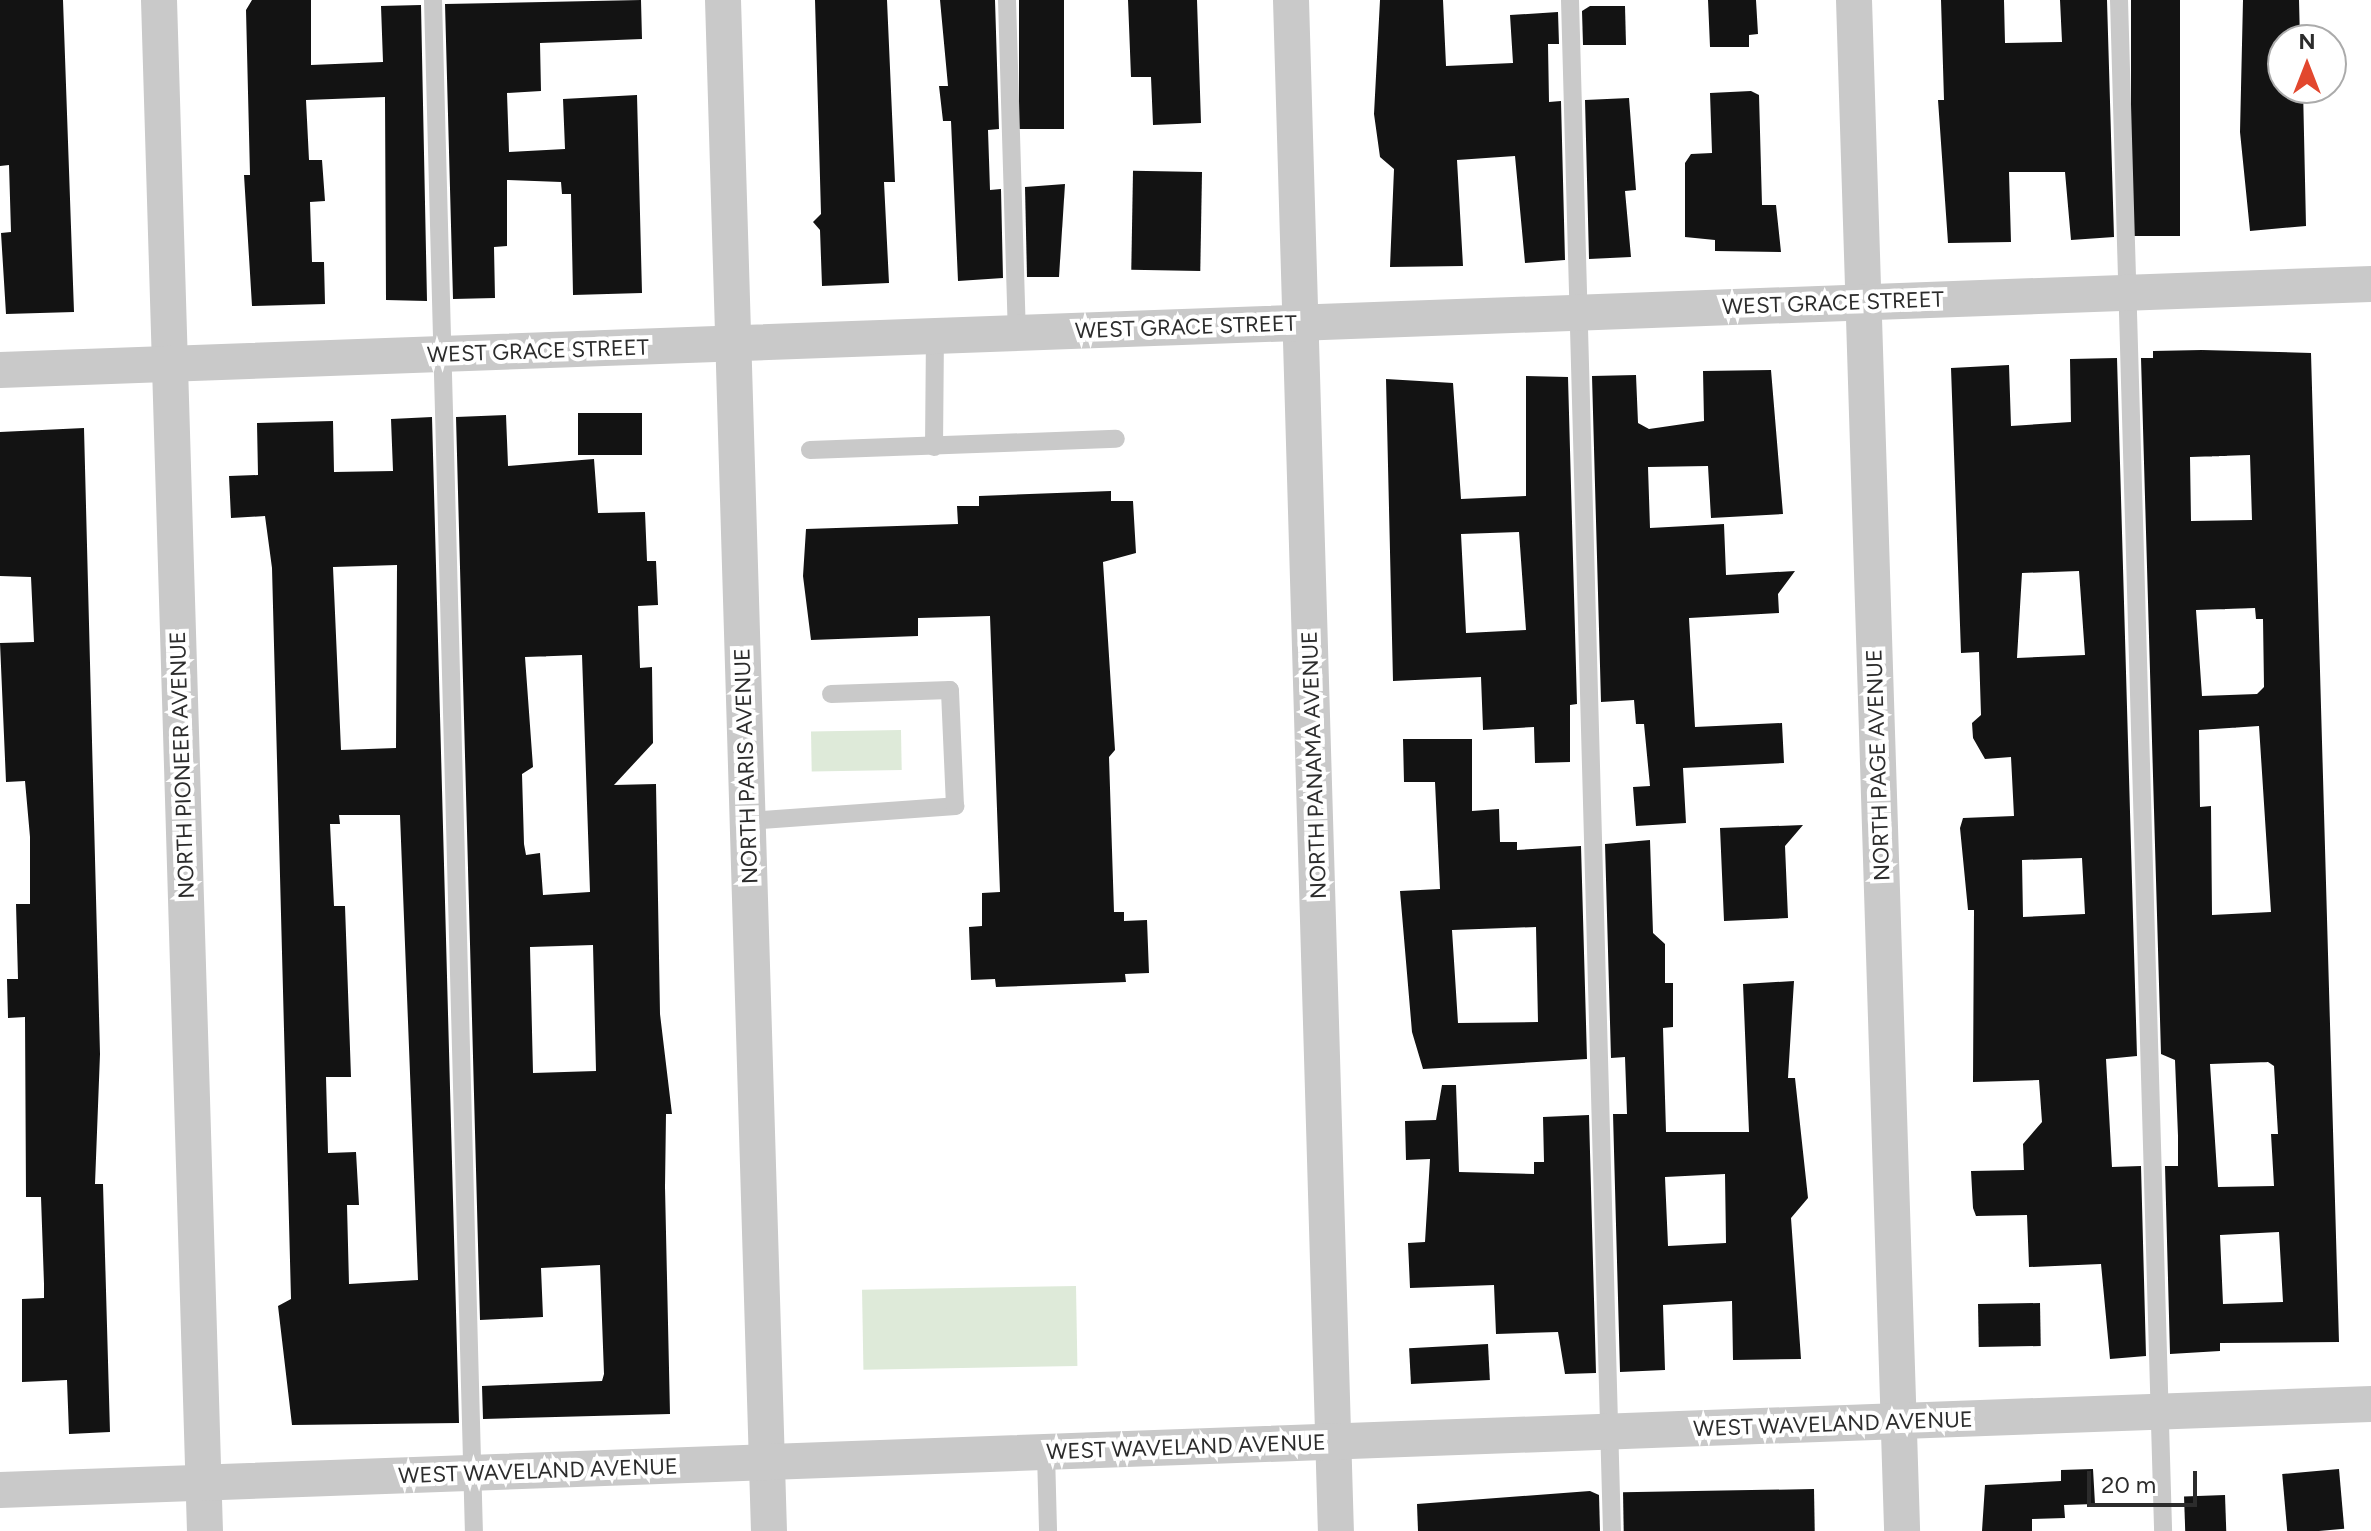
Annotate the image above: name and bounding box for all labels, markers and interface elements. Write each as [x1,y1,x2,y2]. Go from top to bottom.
north arrow [2267,24,2347,104]
text: N [2298,28,2316,55]
street label: WEST GRACE STREET [1722,286,1944,320]
street label: WEST GRACE STREET [1075,310,1297,344]
street label: WEST GRACE STREET [427,334,649,368]
street label: NORTH PIONEER AVENUE [164,631,200,899]
street label: NORTH PANAMA AVENUE [1296,631,1332,899]
street label: NORTH PARIS AVENUE [729,648,763,884]
street label: NORTH PAGE AVENUE [1861,649,1895,881]
street label: WEST WAVELAND AVENUE [1693,1406,1973,1442]
street label: WEST WAVELAND AVENUE [1046,1429,1326,1465]
street label: WEST WAVELAND AVENUE [398,1453,678,1489]
scale bar [2091,1455,2201,1505]
text: 20 m [2101,1470,2156,1499]

